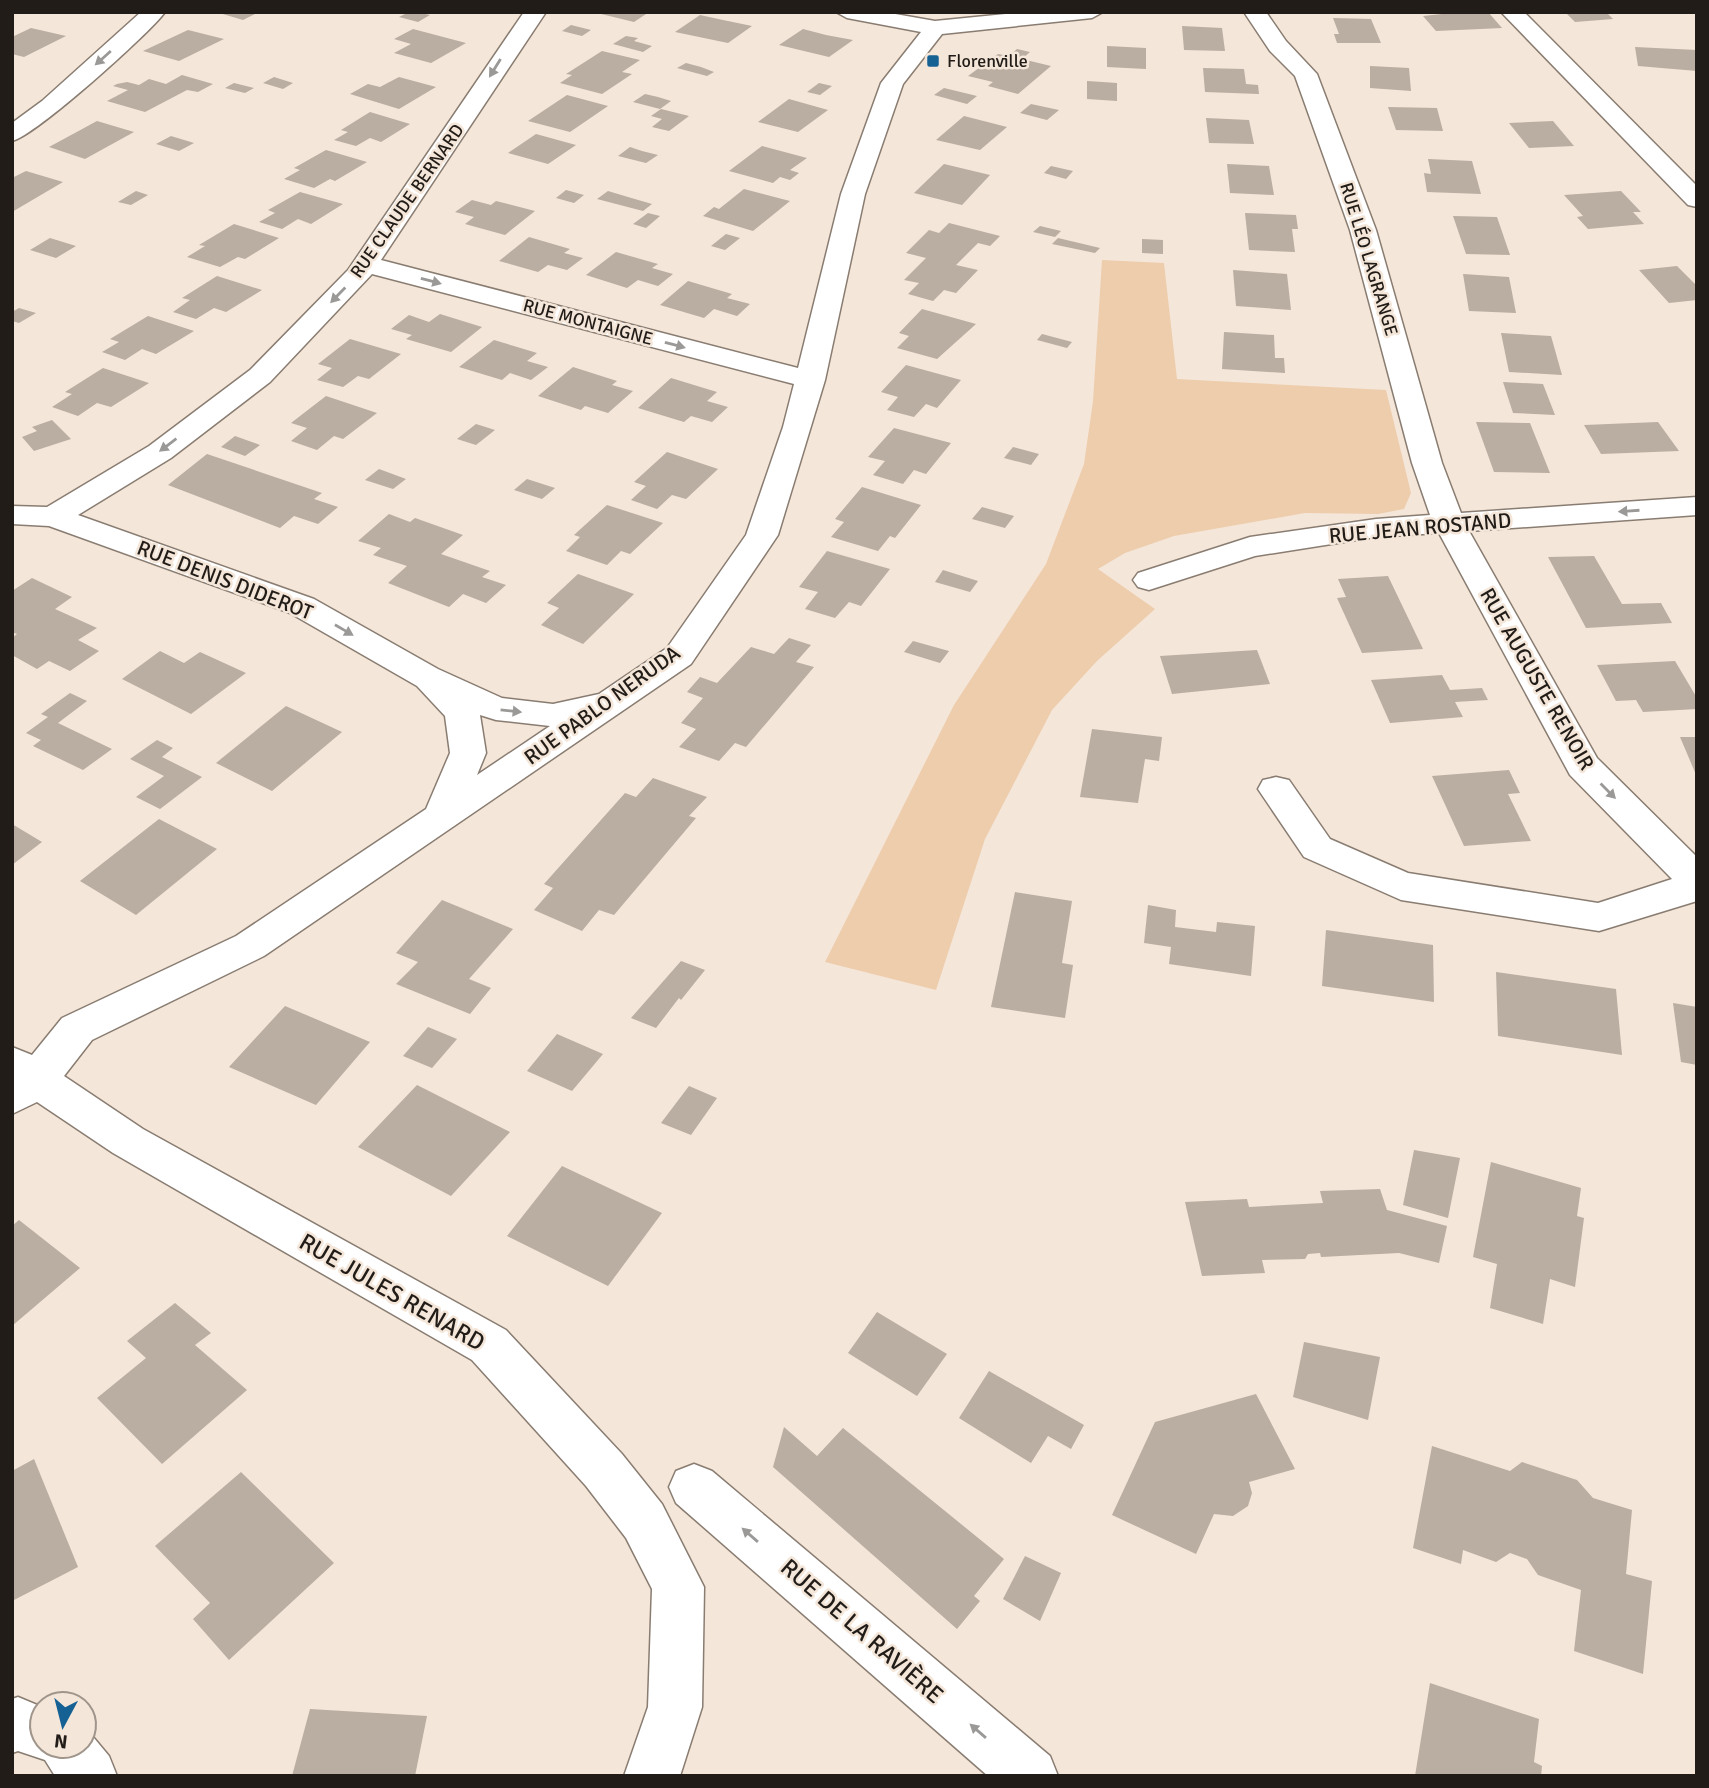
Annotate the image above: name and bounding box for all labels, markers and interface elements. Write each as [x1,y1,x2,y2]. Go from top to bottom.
one-way arrow [94,50,112,66]
place label: Florenville [947,50,1028,72]
marker: Florenville [925,53,941,69]
one-way arrow [489,58,502,78]
street label: RUE CLAUDE BERNARD [346,120,468,282]
street label: RUE LÉO LAGRANGE [1335,180,1403,338]
one-way arrow [421,276,442,286]
one-way arrow [331,286,347,303]
street label: RUE MONTAIGNE [521,294,655,350]
one-way arrow [665,340,686,350]
one-way arrow [160,438,178,453]
one-way arrow [1617,506,1639,517]
street label: RUE JEAN ROSTAND [1328,507,1512,549]
street label: RUE DENIS DIDEROT [133,534,317,626]
street label: RUE AUGUSTE RENOIR [1474,583,1600,775]
one-way arrow [335,624,354,636]
street label: RUE PABLO NERUDA [519,640,685,770]
one-way arrow [501,706,523,717]
one-way arrow [1600,783,1617,800]
street label: RUE JULES RENARD [294,1227,490,1357]
one-way arrow [741,1527,759,1543]
street label: RUE DE LA RAVIÈRE [774,1552,950,1710]
north arrow [28,1690,98,1760]
one-way arrow [970,1724,987,1739]
text: N [53,1728,69,1754]

